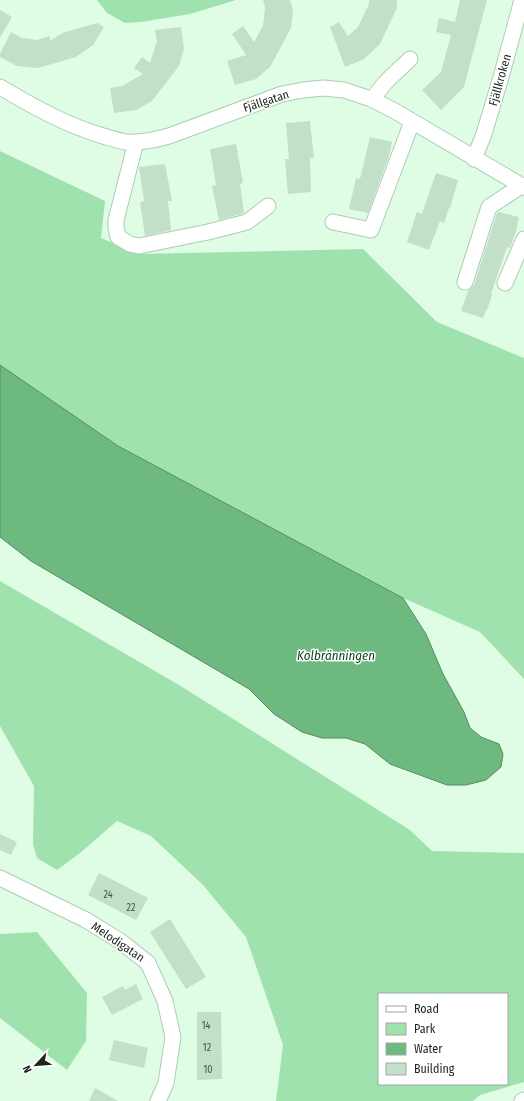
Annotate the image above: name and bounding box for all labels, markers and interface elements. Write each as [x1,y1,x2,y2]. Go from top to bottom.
street label: Fjällkroken [486,52,514,108]
street label: Fjällgatan [241,87,291,115]
water label: Kolbränningen [297,648,375,663]
house number: 24 [103,889,113,901]
house number: 22 [127,902,136,914]
street label: Melodigatan [89,919,147,965]
legend [378,993,508,1085]
text: Road [414,1002,439,1016]
house number: 14 [202,1020,211,1032]
text: Park [414,1022,436,1036]
house number: 12 [203,1042,212,1054]
text: Water [414,1042,443,1056]
north arrow [16,1045,56,1085]
text: Building [414,1062,455,1076]
text: N [20,1063,35,1075]
house number: 10 [203,1064,213,1076]

